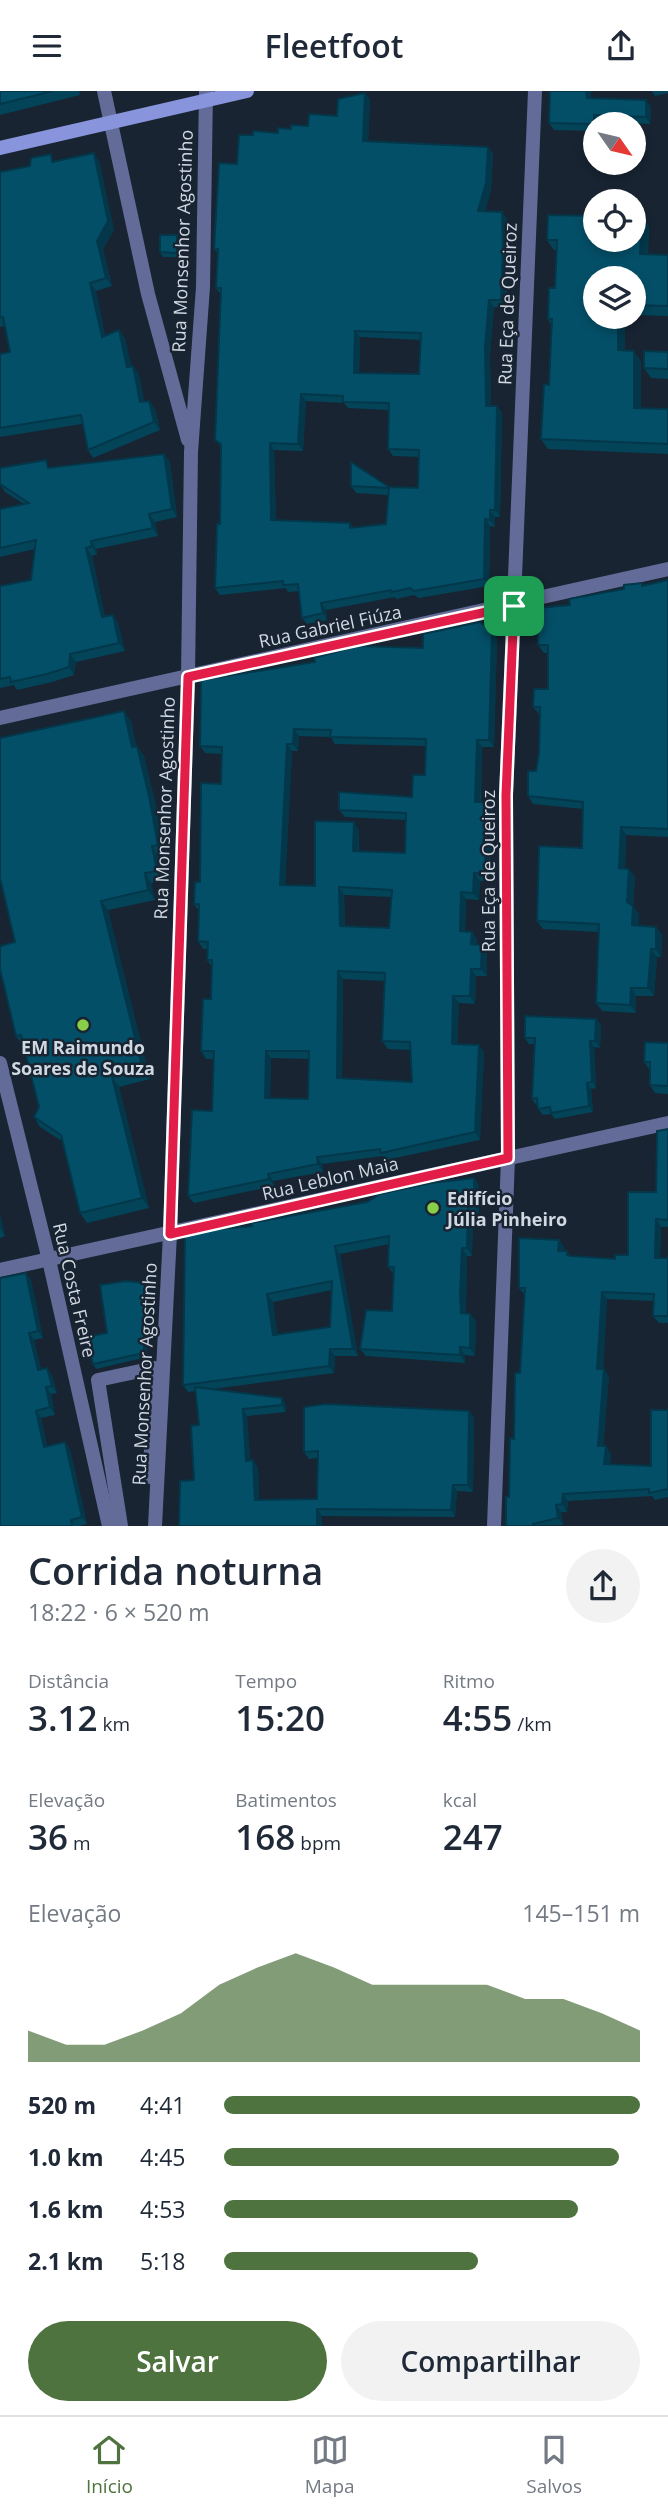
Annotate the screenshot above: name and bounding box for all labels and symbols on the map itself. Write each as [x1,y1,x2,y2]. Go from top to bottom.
north arrow [583,112,646,175]
street label: Rua Monsenhor Agostinho [166,129,198,353]
street label: Rua Eça de Queiroz [492,223,522,385]
pin [484,576,544,636]
street label: Rua Gabriel Fiúza [256,599,404,653]
street label: Rua Monsenhor Agostinho [148,696,180,920]
street label: Rua Eça de Queiroz [476,790,500,952]
marker: EM Raimundo Soares de Souza [75,1017,91,1033]
place label: EM Raimundo Soares de Souza [11,1035,155,1080]
street label: Rua Leblon Maia [259,1151,401,1205]
place label: Edifício Júlia Pinheiro [445,1186,567,1231]
marker: Edifício Júlia Pinheiro [425,1200,441,1216]
street label: Rua Costa Freire [48,1220,102,1360]
street label: Rua Monsenhor Agostinho [126,1262,162,1486]

